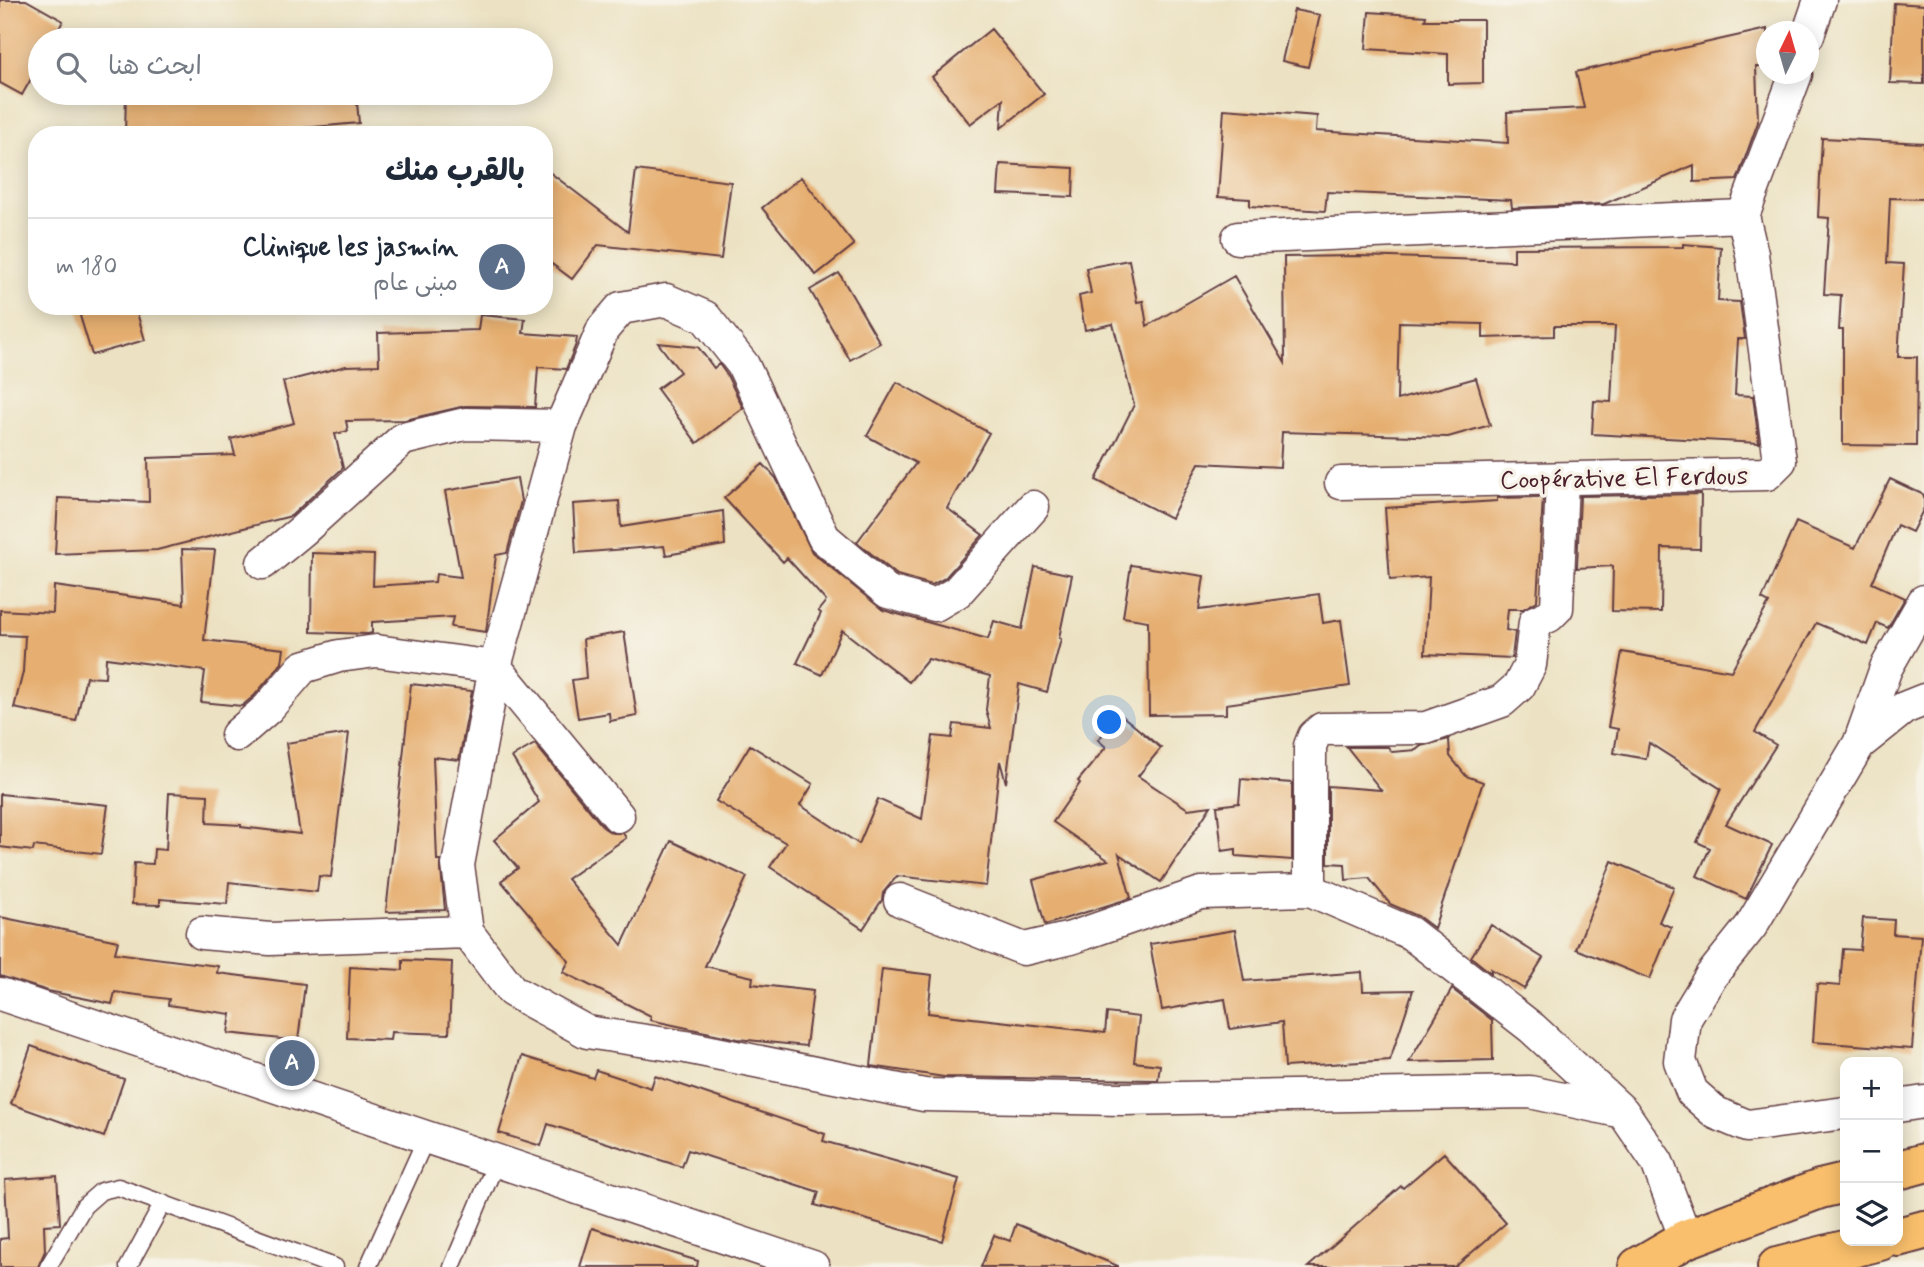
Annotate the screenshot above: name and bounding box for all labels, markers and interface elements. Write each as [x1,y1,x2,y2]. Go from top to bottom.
north arrow [1756,21,1819,84]
search box [28,28,553,105]
icon: search [52,48,90,86]
text: ابحث هنا [108,50,202,84]
text: بالقرب منك [385,152,525,191]
text: Clinique les jasmin [242,231,458,265]
text: 180 m [56,252,117,282]
text: A [494,252,510,282]
text: مبنى عام [373,269,458,299]
street label: Coopérative El Ferdous [1499,460,1749,498]
your location [1092,705,1126,739]
pin: A [269,1037,315,1089]
map controls [1840,1057,1903,1246]
button: + [1840,1057,1903,1120]
button: − [1840,1120,1903,1183]
button: layers [1840,1183,1903,1246]

